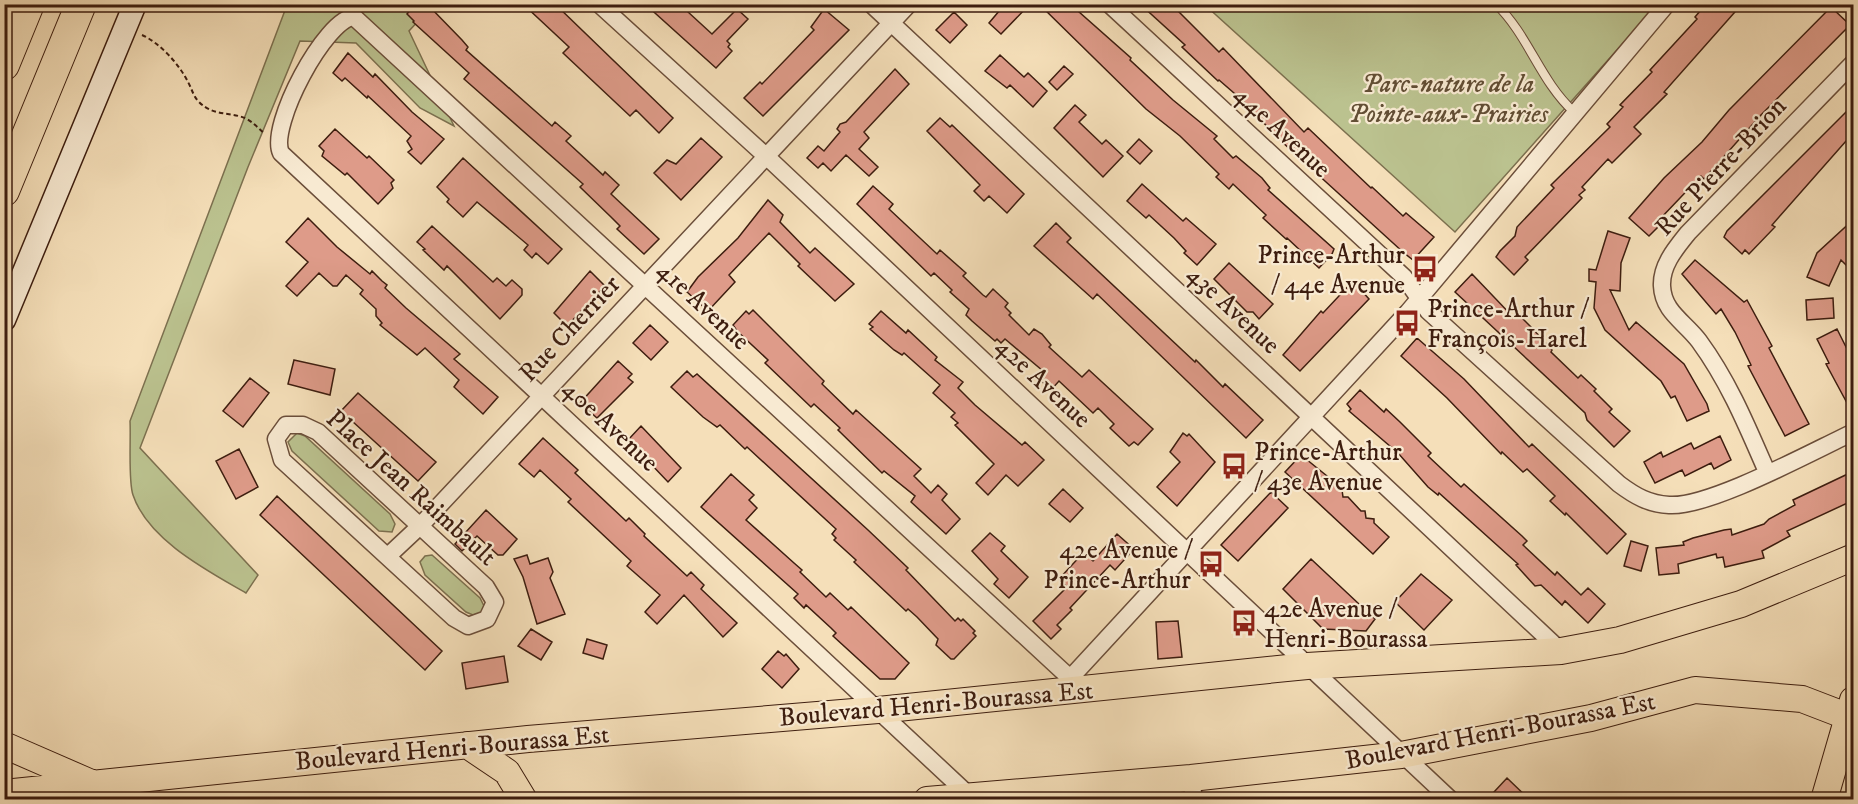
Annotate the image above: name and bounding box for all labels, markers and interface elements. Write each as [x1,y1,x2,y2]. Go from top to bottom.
park label: Parc-nature de la Pointe-aux-Prairies [1348,68,1549,131]
street label: 44e Avenue [1226,79,1338,186]
street label: Rue Pierre-Brion [1648,90,1794,243]
place label: Prince-Arthur / 44e Avenue [1257,239,1405,302]
bus stop icon: Prince-Arthur / 44e Avenue [1410,254,1440,284]
street label: 41e Avenue [649,255,757,358]
street label: 43e Avenue [1179,258,1287,362]
street label: Rue Cherrier [512,268,628,389]
place label: Prince-Arthur / François-Harel [1427,293,1589,356]
bus stop icon: Prince-Arthur / François-Harel [1392,308,1422,338]
street label: 42e Avenue [988,330,1098,436]
street label: 40e Avenue [555,373,665,479]
street label: Place Jean Raimbault [319,403,503,573]
place label: Prince-Arthur / 43e Avenue [1254,436,1402,499]
bus stop icon: Prince-Arthur / 43e Avenue [1219,451,1249,481]
place label: 42e Avenue / Prince-Arthur [1043,534,1193,597]
bus stop icon: 42e Avenue / Prince-Arthur [1196,549,1226,579]
place label: 42e Avenue / Henri-Bourassa [1264,593,1428,656]
bus stop icon: 42e Avenue / Henri-Bourassa [1229,608,1259,638]
street label: Boulevard Henri-Bourassa Est [778,674,1095,735]
street label: Boulevard Henri-Bourassa Est [1342,685,1658,778]
street label: Boulevard Henri-Bourassa Est [294,718,611,779]

